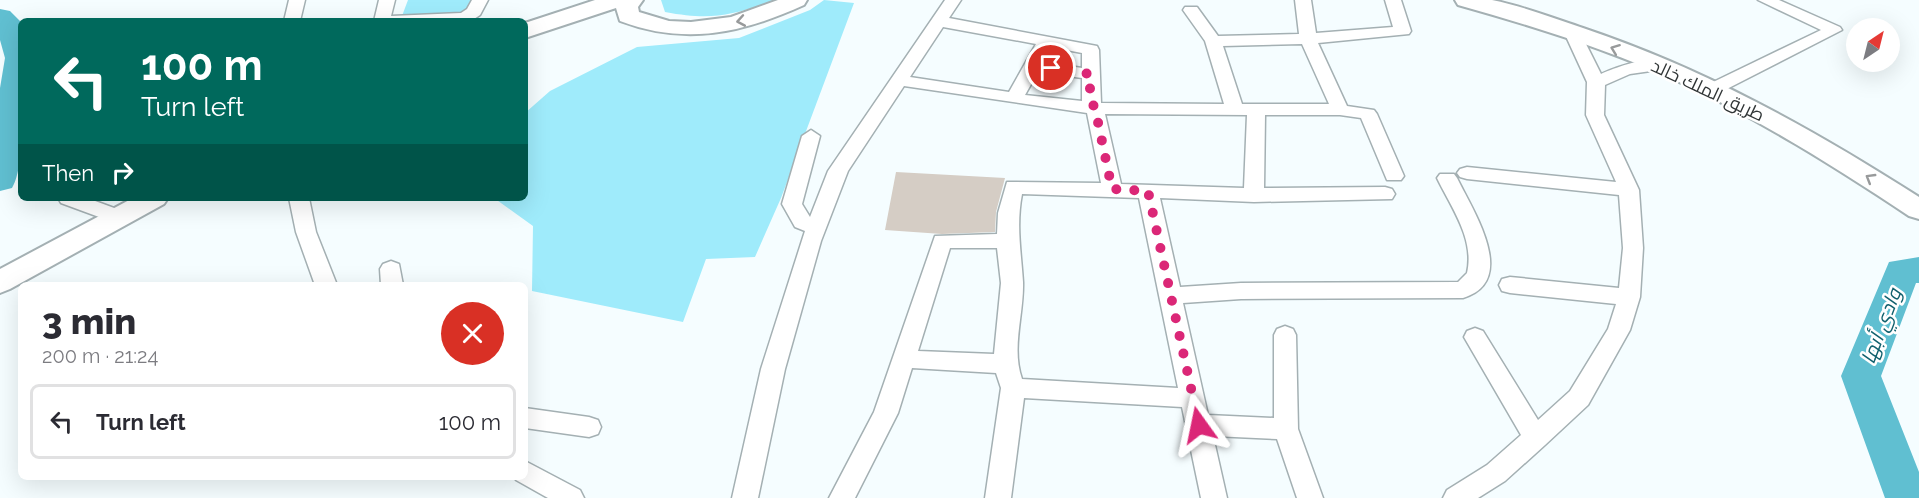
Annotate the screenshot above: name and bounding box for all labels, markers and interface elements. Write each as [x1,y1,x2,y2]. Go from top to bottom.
one-way arrow [737,14,747,27]
north arrow [1846,18,1900,72]
map controls [1846,18,1900,72]
text: 100 m [141,41,263,90]
icon: left [42,42,120,120]
pin [1025,42,1076,93]
one-way arrow [1610,43,1621,56]
icon: arrive [1034,51,1067,84]
street label: طريق الملك خالد [1647,55,1768,127]
text: Turn left [141,91,244,122]
icon: right [106,156,139,189]
text: Then [42,160,94,186]
one-way arrow [1866,174,1876,185]
water label: وادي أبها [1855,284,1910,368]
text: 3 min [42,300,136,342]
button: close [441,302,504,365]
text: 200 m · 21:24 [42,344,158,368]
position arrow [1167,393,1231,457]
icon: left [45,405,78,438]
text: Turn left [96,409,186,435]
text: 100 m [439,409,501,435]

